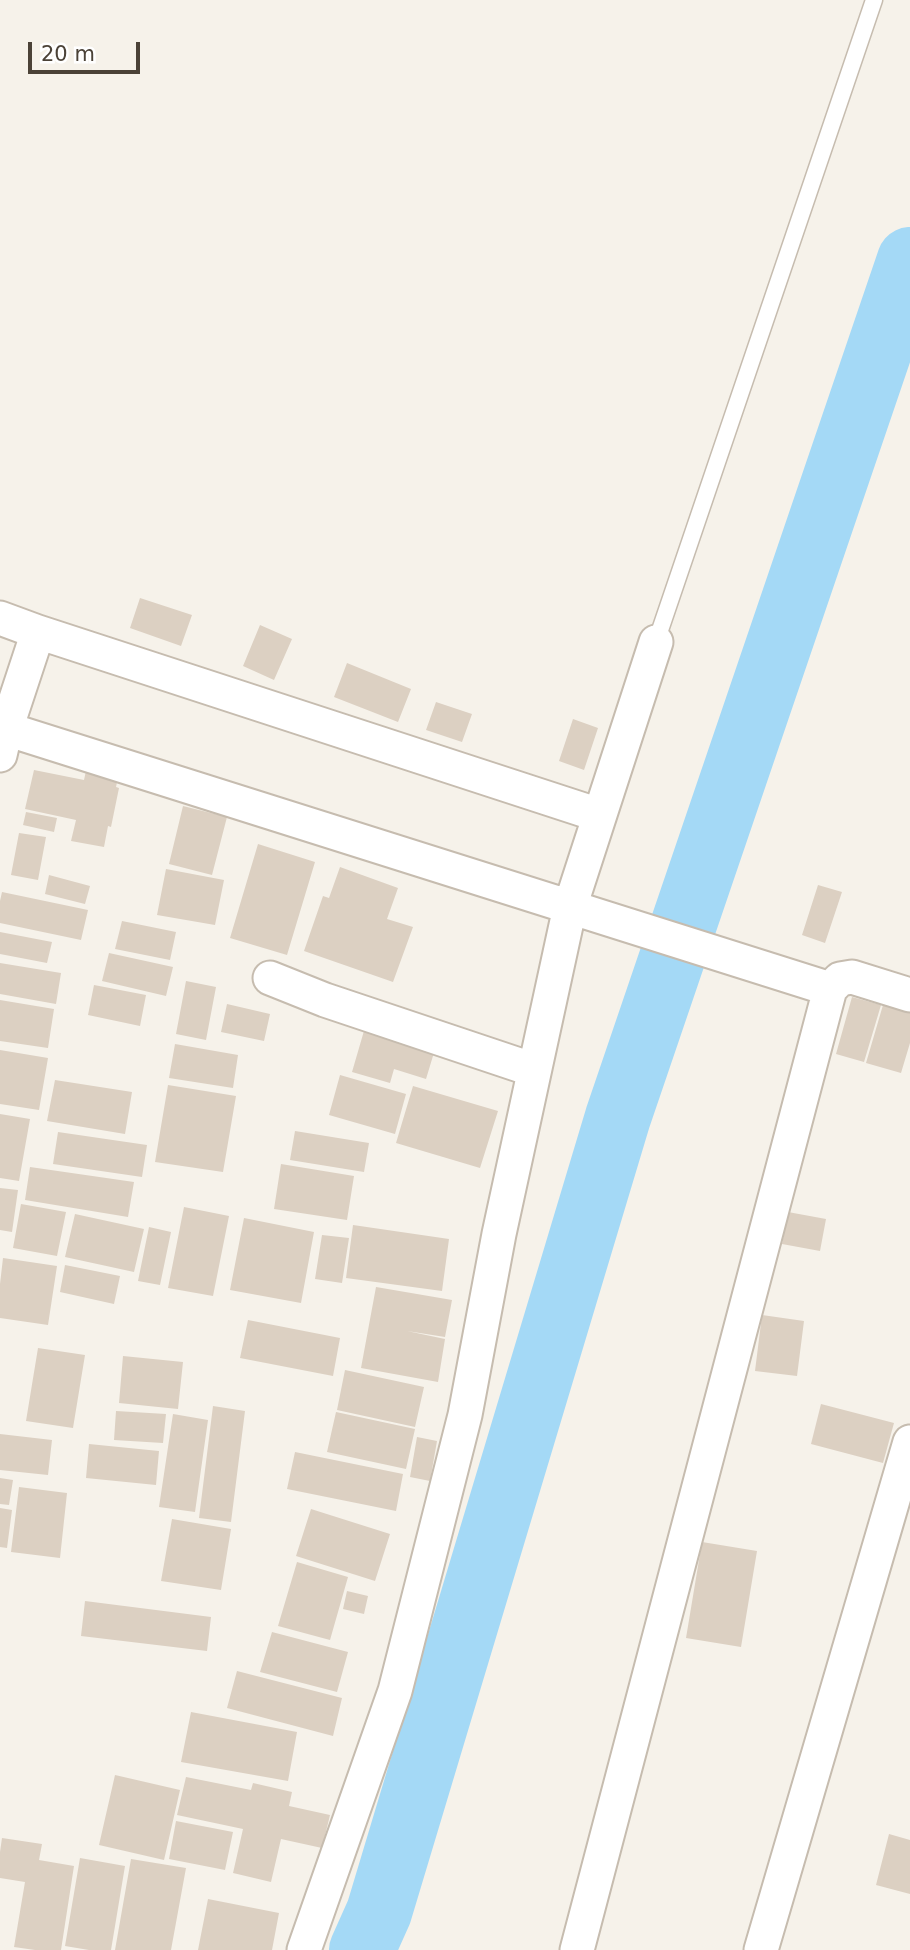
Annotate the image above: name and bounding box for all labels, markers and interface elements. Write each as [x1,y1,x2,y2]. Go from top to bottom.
scale bar [32,28,144,72]
text: 20 m [41,42,95,66]

